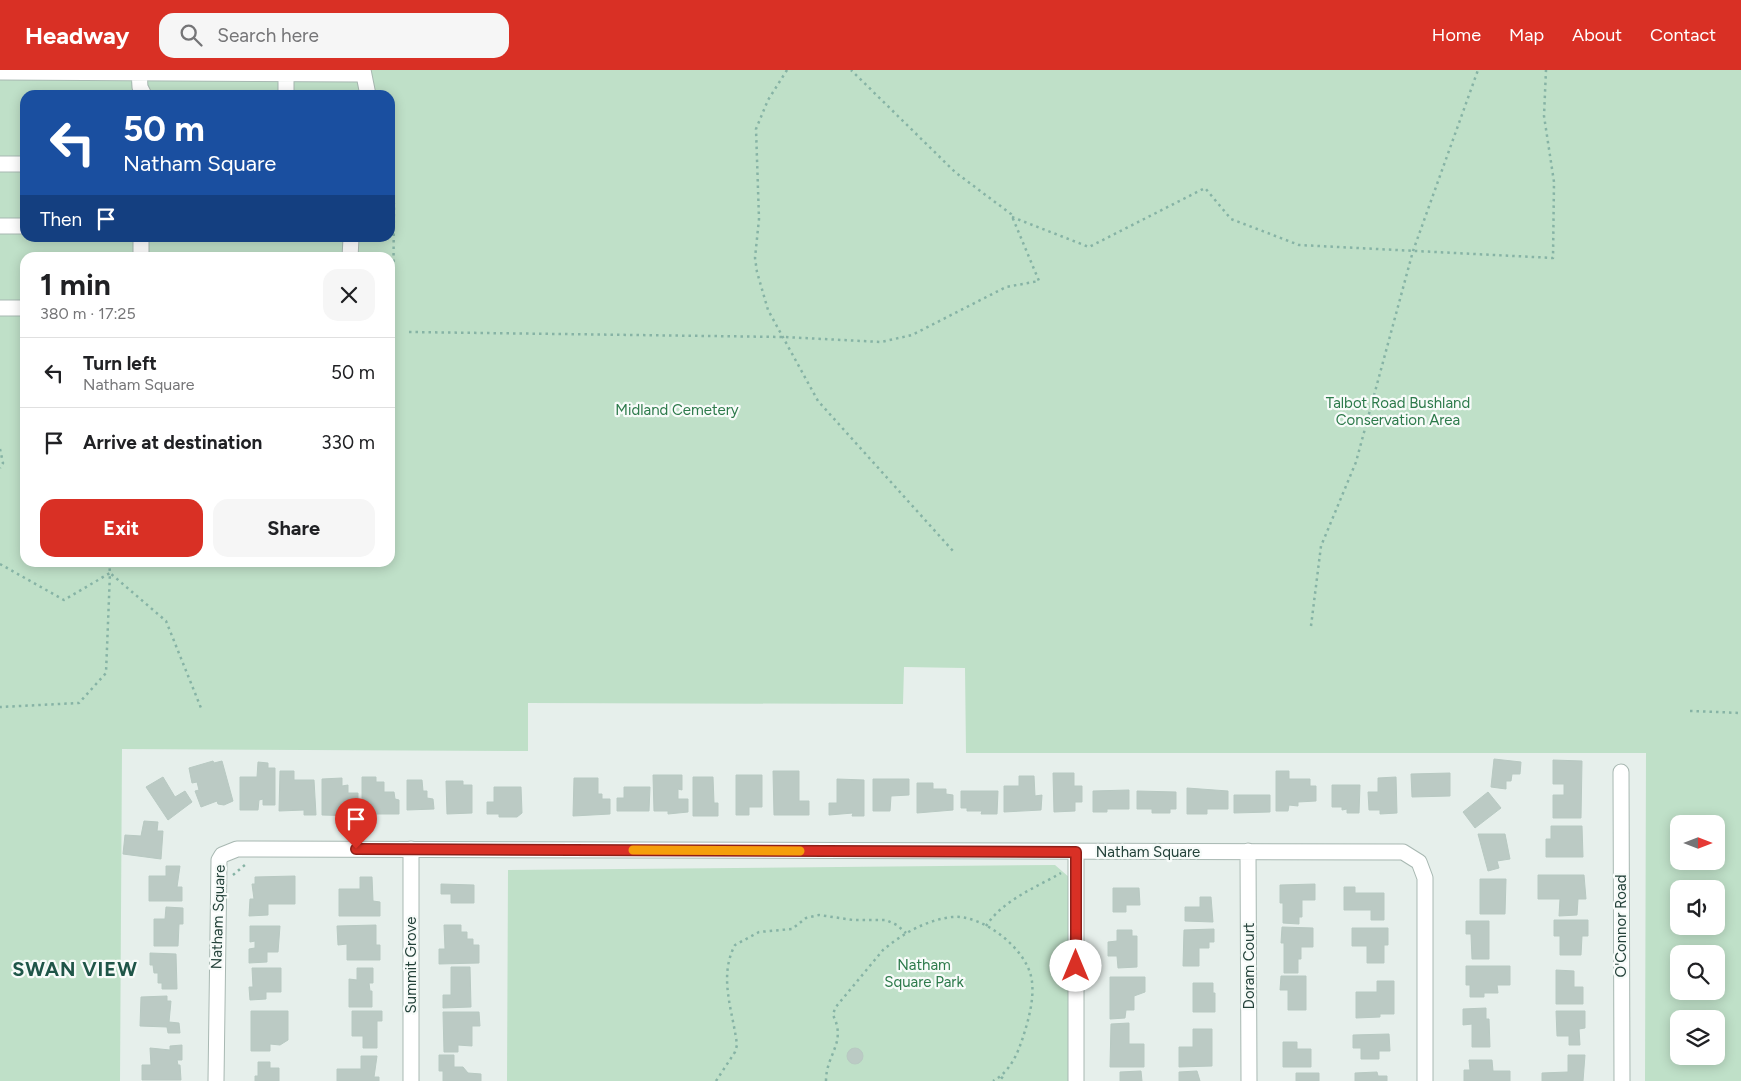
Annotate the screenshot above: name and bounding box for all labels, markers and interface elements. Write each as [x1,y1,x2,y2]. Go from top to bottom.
search box [159,13,509,58]
text: Headway [25,21,129,50]
icon: search [177,21,205,49]
text: Search here [217,24,319,47]
text: Home [1432,24,1481,46]
text: Map [1509,24,1544,46]
text: About [1572,24,1622,46]
text: Contact [1650,24,1716,46]
text: 50 m [123,108,205,150]
icon: left [40,110,105,175]
text: Natham Square [123,150,276,177]
icon: arrive [92,205,120,233]
text: Then [40,208,82,231]
text: 1 min [40,266,111,303]
button: close [323,269,375,321]
text: 380 m · 17:25 [40,304,136,323]
text: Turn left [83,352,157,375]
icon: left [40,359,68,387]
text: 50 m [331,361,375,384]
text: Natham Square [83,375,195,394]
park label: Talbot Road Bushland Conservation Area [1326,394,1470,429]
park label: Midland Cemetery [615,401,739,419]
icon: arrive [40,429,68,457]
text: Arrive at destination [83,431,262,454]
text: 330 m [321,431,375,454]
button: Exit [40,499,203,557]
button: Share [213,499,375,557]
pin [335,798,377,849]
icon: arrive [342,805,370,833]
north arrow [1670,815,1725,870]
map controls [1670,815,1725,1065]
street label: Natham Square [1096,843,1200,861]
street label: Natham Square [207,864,229,970]
street label: O'Connor Road [1612,875,1630,977]
button: sound [1670,880,1725,935]
street label: Summit Grove [402,917,420,1013]
street label: Doram Court [1240,922,1258,1009]
position arrow [1049,939,1101,991]
button: search [1670,945,1725,1000]
park label: Natham Square Park [884,956,964,991]
district label: SWAN VIEW [12,957,138,981]
button: layers [1670,1010,1725,1065]

